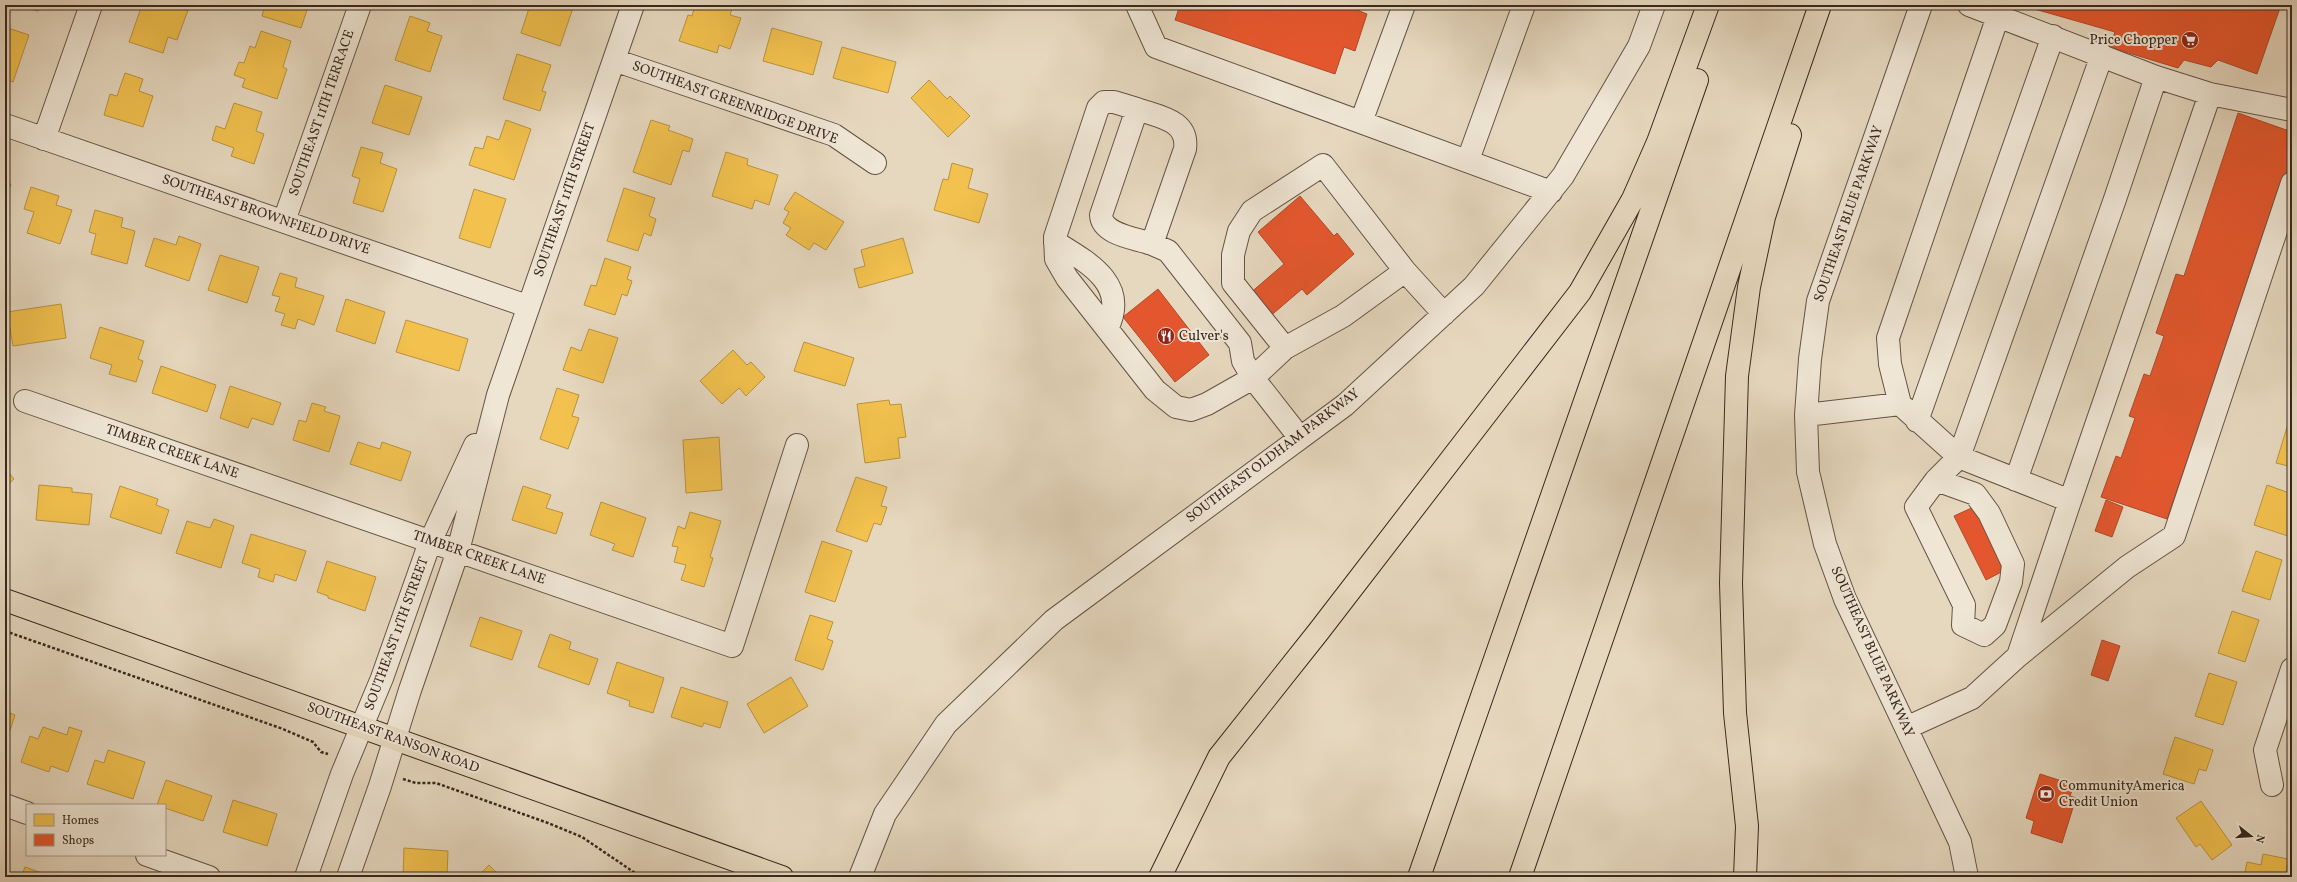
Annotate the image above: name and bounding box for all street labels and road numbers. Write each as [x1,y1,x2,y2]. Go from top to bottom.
street label: SOUTHEAST 11TH TERRACE [285,27,359,199]
street label: SOUTHEAST GREENRIDGE DRIVE [629,57,841,149]
street label: SOUTHEAST 11TH STREET [530,120,600,280]
street label: SOUTHEAST BLUE PARKWAY [1810,123,1888,305]
street label: SOUTHEAST BROWNFIELD DRIVE [159,170,373,260]
street label: SOUTHEAST OLDHAM PARKWAY [1182,384,1364,528]
street label: TIMBER CREEK LANE [103,420,241,484]
street label: TIMBER CREEK LANE [410,526,548,590]
street label: SOUTHEAST 11TH STREET [360,555,434,713]
street label: SOUTHEAST BLUE PARKWAY [1826,563,1918,741]
street label: SOUTHEAST RANSON ROAD [304,698,482,778]

